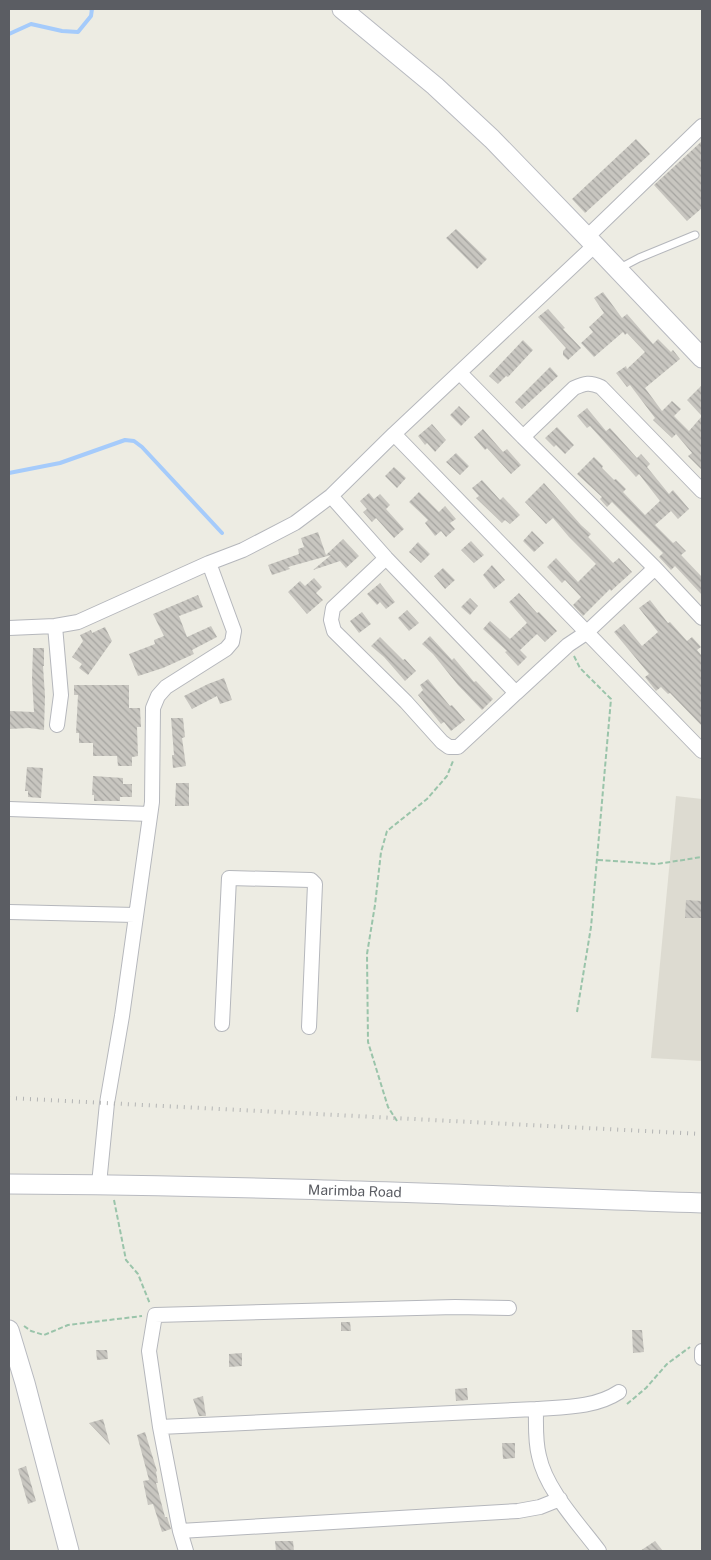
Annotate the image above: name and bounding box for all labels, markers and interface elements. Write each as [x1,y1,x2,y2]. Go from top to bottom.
street label: Marimba Road [308,1181,402,1200]

